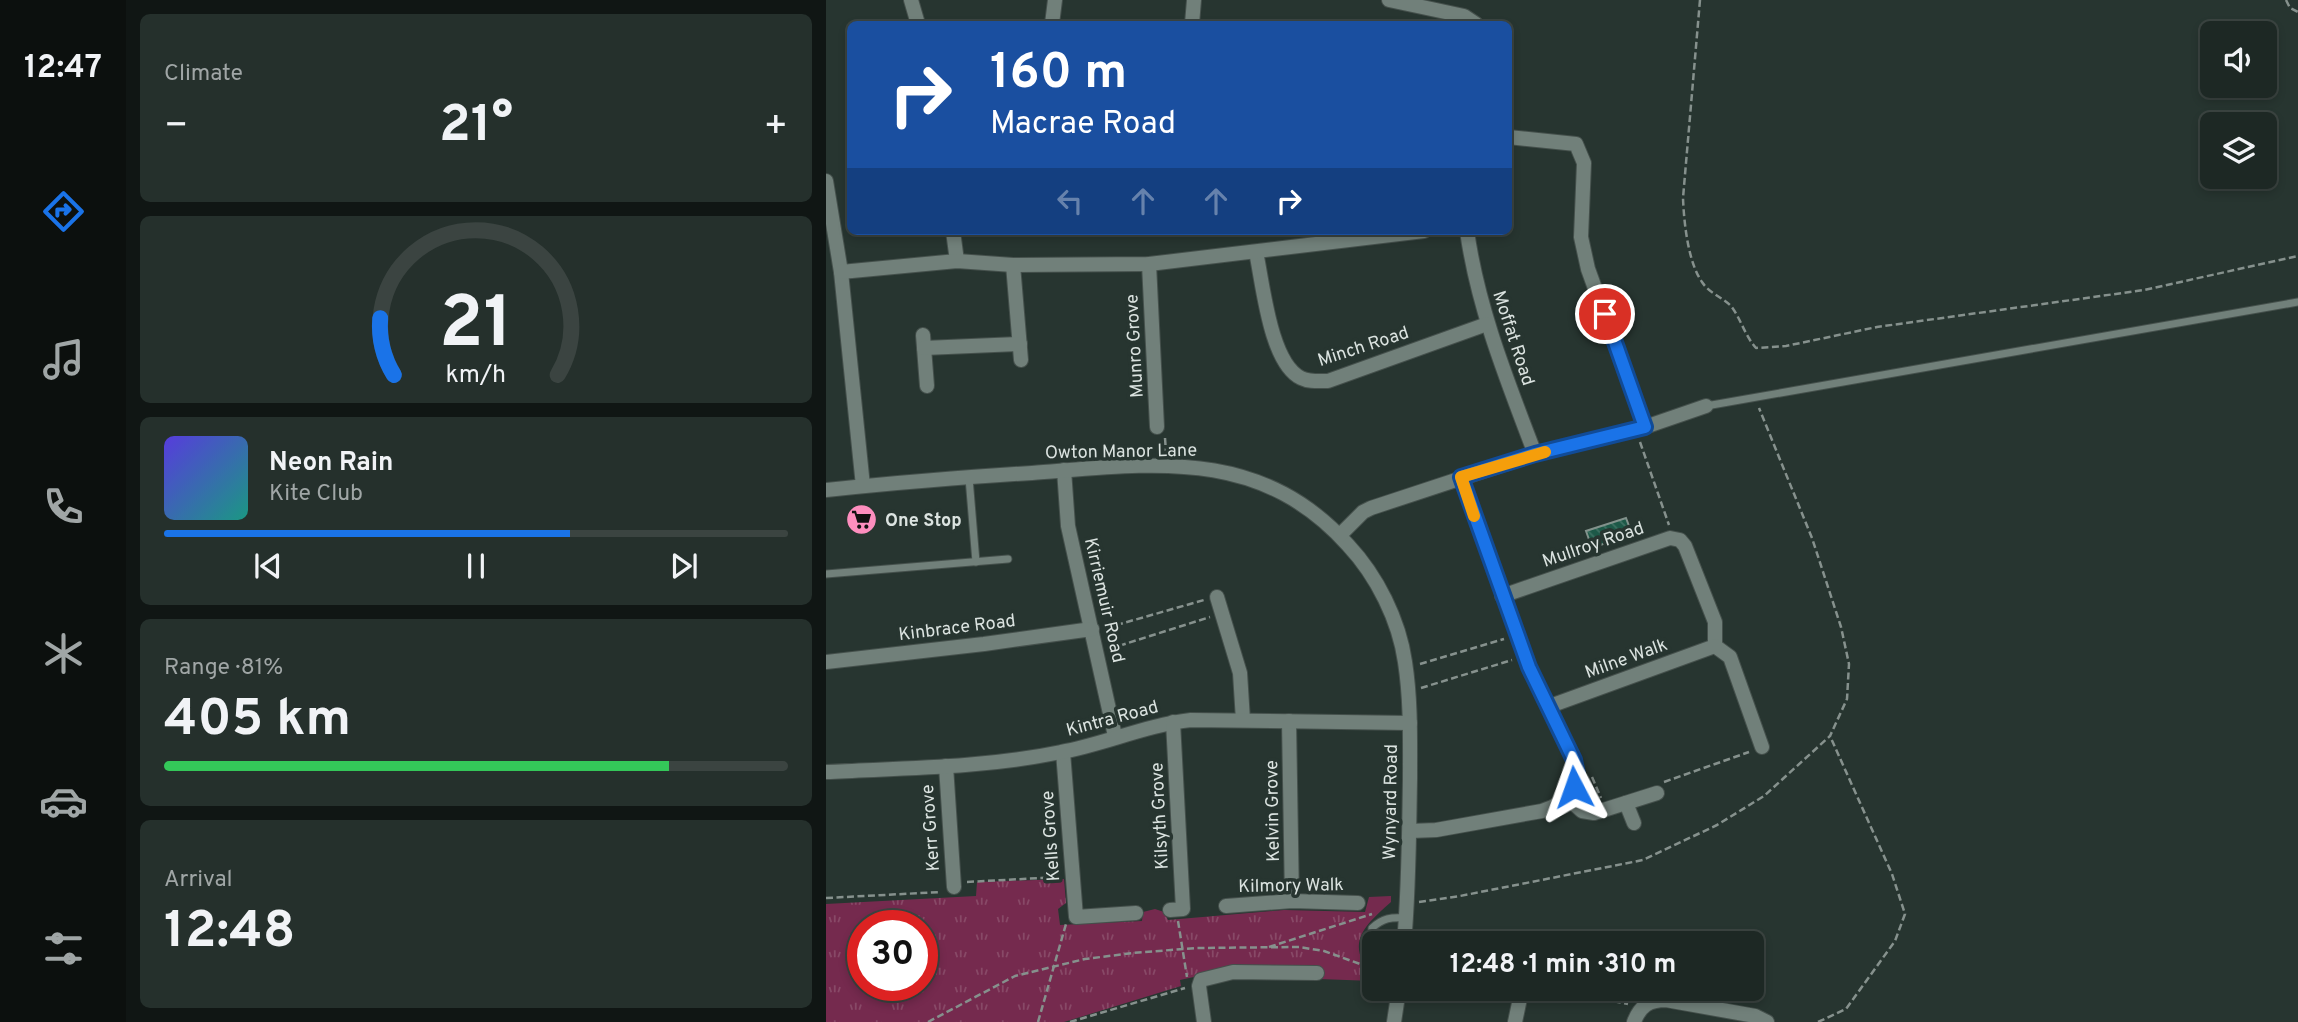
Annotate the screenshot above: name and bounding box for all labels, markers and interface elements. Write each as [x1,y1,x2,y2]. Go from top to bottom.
map controls [2200,21,2277,189]
button: sound [2200,21,2277,98]
text: 160 m [990,44,1127,106]
text: 12:47 [24,49,102,89]
icon: right [875,49,966,140]
text: Climate [164,60,243,89]
text: 21° [439,94,513,160]
text: − [164,103,189,152]
text: + [763,103,788,152]
text: Macrae Road [990,105,1176,145]
button: layers [2200,112,2277,189]
icon: left [1051,182,1089,220]
icon: ahead [1124,182,1162,220]
icon: ahead [1197,182,1235,220]
icon: right [1270,182,1308,220]
icon: directions [39,187,88,236]
text: 21 [439,282,513,374]
pin [1575,284,1635,344]
street label: Moffat Road [1486,288,1539,389]
street label: Munro Grove [1121,294,1150,398]
icon: arrive [1586,295,1624,333]
street label: Minch Road [1315,322,1412,373]
icon: music [39,335,88,384]
text: km/h [446,360,506,392]
street label: Owton Manor Lane [1045,440,1197,465]
text: Neon Rain [269,447,394,480]
text: Kite Club [269,480,363,509]
icon: phone [39,482,88,531]
supermarket icon: One Stop [845,503,879,537]
place label: One Stop [885,510,962,533]
street label: Mullroy Road [1540,517,1647,574]
street label: Kirriemuir Road [1078,536,1129,665]
icon: previous [249,547,287,585]
icon: pause [457,547,495,585]
icon: next [665,547,703,585]
street label: Kinbrace Road [897,610,1017,647]
icon: climate [39,629,88,678]
street label: Milne Walk [1582,634,1671,685]
text: Range · 81% [164,654,283,683]
text: 405 km [164,688,351,754]
street label: Kintra Road [1064,696,1161,743]
street label: Wynyard Road [1379,744,1404,860]
position arrow [1537,750,1611,824]
street label: Kelvin Grove [1261,760,1286,862]
street label: Kilsyth Grove [1146,762,1175,870]
icon: car [39,777,88,826]
street label: Kerr Grove [917,784,946,872]
street label: Kells Grove [1037,790,1066,882]
text: Arrival [164,866,233,895]
street label: Kilmory Walk [1238,874,1344,899]
text: 12:48 [164,900,295,966]
speed limit sign: 30 [847,910,938,1001]
icon: filters [39,924,88,973]
text: 12:48 · 1 min · 310 m [1450,949,1676,982]

